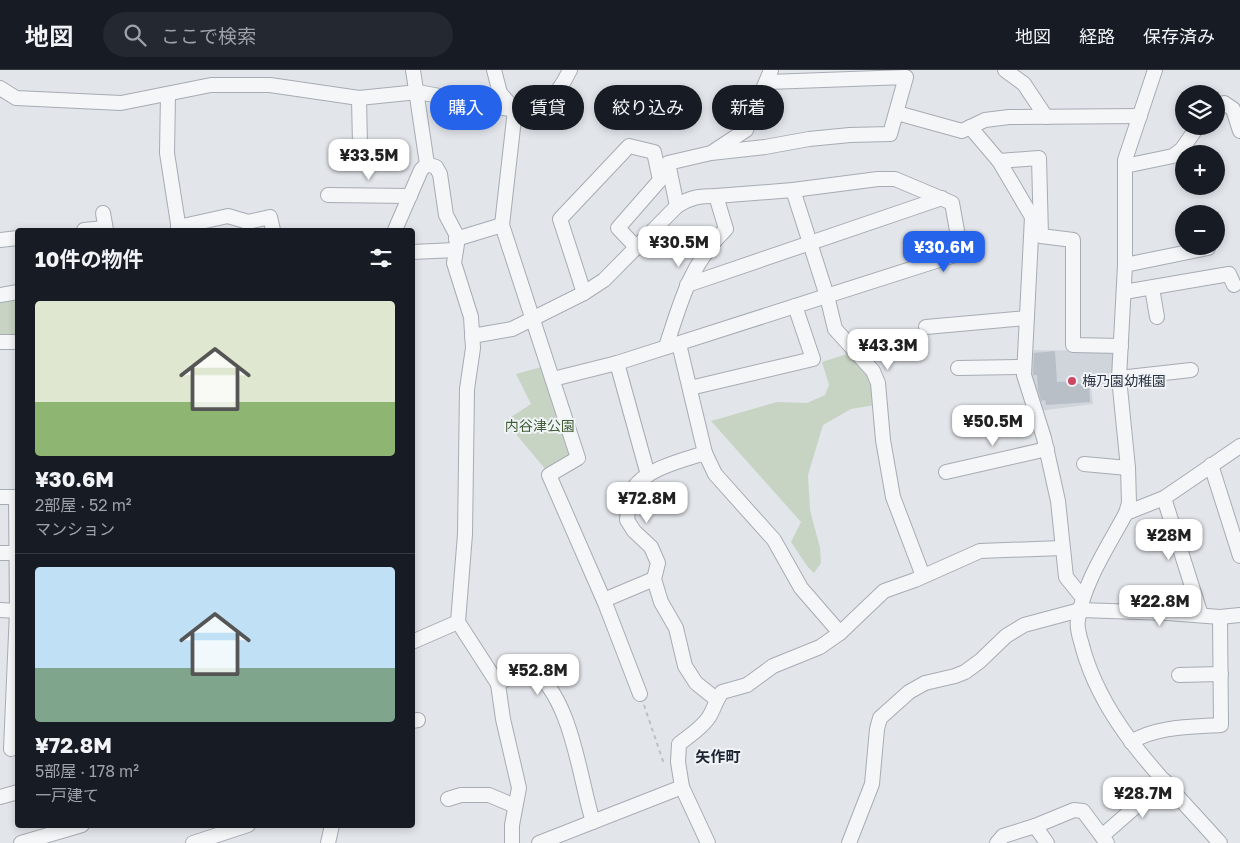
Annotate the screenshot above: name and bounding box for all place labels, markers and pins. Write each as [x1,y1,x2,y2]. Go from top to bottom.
pin: ¥33.5M [328,138,410,181]
pin: ¥30.5M [638,226,720,268]
pin: ¥30.6M [903,230,985,273]
pin: ¥43.3M [847,328,929,371]
place label: 梅乃園幼稚園 [1082,372,1166,389]
marker: 梅乃園幼稚園 [1066,375,1078,387]
pin: ¥50.5M [952,404,1034,447]
pin: ¥72.8M [606,482,688,524]
pin: ¥28M [1139,518,1199,561]
pin: ¥22.8M [1119,584,1201,627]
pin: ¥52.8M [497,654,579,696]
pin: ¥28.7M [1102,776,1184,819]

